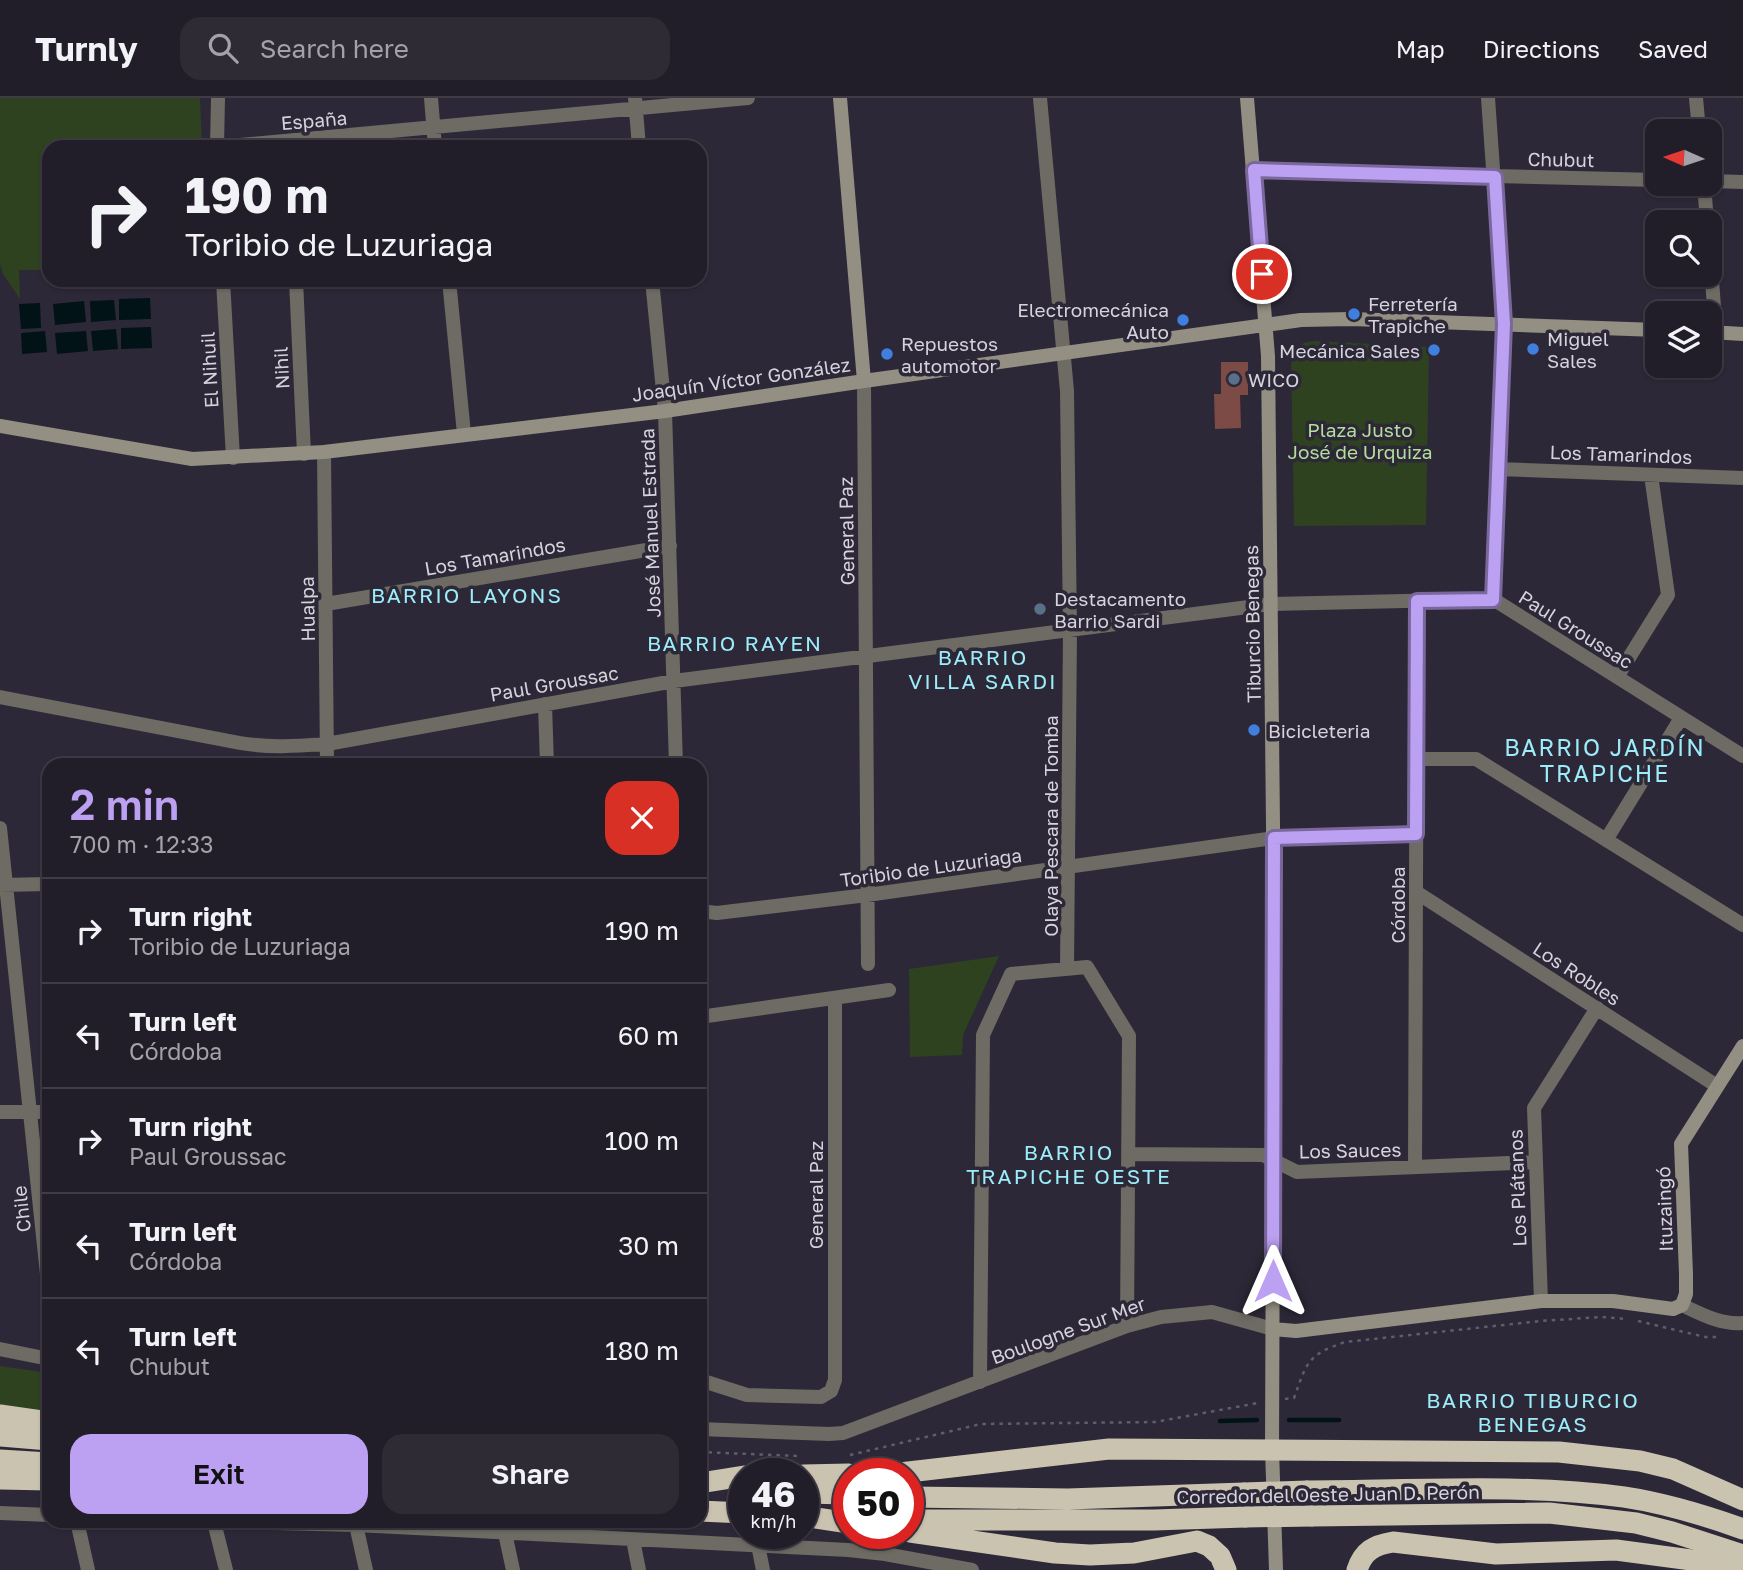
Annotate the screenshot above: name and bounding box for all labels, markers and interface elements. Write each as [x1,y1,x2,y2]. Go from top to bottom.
search box [180,17,670,80]
text: Turnly [35,29,138,68]
icon: search [204,29,242,67]
text: Search here [260,33,409,64]
text: Map [1396,34,1445,63]
text: Directions [1483,34,1600,63]
text: Saved [1638,34,1708,63]
street label: España [280,106,348,134]
north arrow [1645,119,1722,196]
map controls [1645,119,1722,378]
street label: Chubut [1527,147,1595,171]
text: 190 m [185,165,328,224]
icon: right [70,168,161,259]
button: search [1645,210,1722,287]
text: Toribio de Luzuriaga [185,225,493,263]
pin [1232,244,1292,304]
icon: arrive [1243,255,1281,293]
place label: Ferretería Trapiche [1368,292,1458,337]
place label: Electromecánica Auto [1017,298,1169,343]
button: layers [1645,301,1722,378]
marker: Ferretería Trapiche [1346,306,1362,322]
marker: Electromecánica Auto [1175,312,1191,328]
place label: Miguel Sales [1547,327,1609,372]
street label: El Nihuil [196,331,222,409]
place label: Repuestos automotor [901,332,998,377]
place label: Mecánica Sales [1279,339,1420,362]
marker: Miguel Sales [1525,341,1541,357]
marker: Mecánica Sales [1426,342,1442,358]
street label: Nihil [268,346,294,390]
marker: Repuestos automotor [879,346,895,362]
street label: Joaquín Víctor González [630,352,852,406]
place label: WICO [1248,368,1299,391]
marker: WICO [1226,371,1242,387]
park label: Plaza Justo José de Urquiza [1287,418,1433,463]
street label: José Manuel Estrada [635,428,665,618]
street label: Los Tamarindos [1549,440,1693,468]
street label: General Paz [834,477,858,585]
street label: Los Tamarindos [423,532,567,580]
street label: Tiburcio Benegas [1239,545,1265,703]
street label: Hualpa [295,576,319,642]
district label: BARRIO LAYONS [371,582,563,608]
street label: Paul Groussac [1515,585,1637,673]
place label: Destacamento Barrio Sardi [1054,587,1186,632]
marker: Destacamento Barrio Sardi [1032,601,1048,617]
district label: BARRIO RAYEN [647,630,823,656]
district label: BARRIO VILLA SARDI [908,644,1058,694]
street label: Paul Groussac [488,660,620,706]
street label: Olaya Pescara de Tomba [1039,715,1062,937]
place label: Bicicleteria [1268,719,1370,742]
marker: Bicicleteria [1246,722,1262,738]
district label: BARRIO JARDÍN TRAPICHE [1504,733,1706,787]
text: 2 min [70,779,179,829]
button: close [605,781,679,855]
text: 700 m · 12:33 [70,830,214,858]
street label: Toribio de Luzuriaga [839,843,1023,891]
street label: Córdoba [1386,866,1409,944]
text: Turn right [129,901,252,932]
icon: right [70,912,108,950]
text: 190 m [605,915,679,946]
text: Toribio de Luzuriaga [129,932,351,960]
street label: Los Robles [1529,936,1625,1010]
text: Turn left [129,1006,237,1037]
icon: left [70,1017,108,1055]
text: 60 m [618,1020,679,1051]
text: Córdoba [129,1037,222,1065]
text: Turn right [129,1111,252,1142]
icon: right [70,1122,108,1160]
text: 100 m [605,1125,679,1156]
street label: Los Plátanos [1503,1129,1531,1247]
street label: Los Sauces [1298,1138,1402,1162]
district label: BARRIO TRAPICHE OESTE [966,1139,1172,1189]
street label: General Paz [804,1141,827,1249]
text: Paul Groussac [129,1142,286,1170]
street label: Ituzaingó [1651,1166,1677,1252]
street label: Chile [7,1185,35,1233]
text: Turn left [129,1216,237,1247]
icon: left [70,1227,108,1265]
text: 30 m [618,1230,679,1261]
position arrow [1236,1244,1310,1318]
text: Córdoba [129,1247,222,1275]
street label: Boulogne Sur Mer [988,1291,1149,1369]
text: Turn left [129,1321,237,1352]
icon: left [70,1332,108,1370]
text: 180 m [605,1335,679,1366]
text: Chubut [129,1352,210,1380]
district label: BARRIO TIBURCIO BENEGAS [1426,1387,1640,1437]
button: Exit [70,1434,368,1514]
button: Share [382,1434,679,1514]
speed limit sign: 50 [833,1458,924,1549]
text: 46 [751,1473,796,1515]
street label: Corredor del Oeste Juan D. Perón [1176,1480,1480,1508]
text: km/h [751,1510,796,1532]

